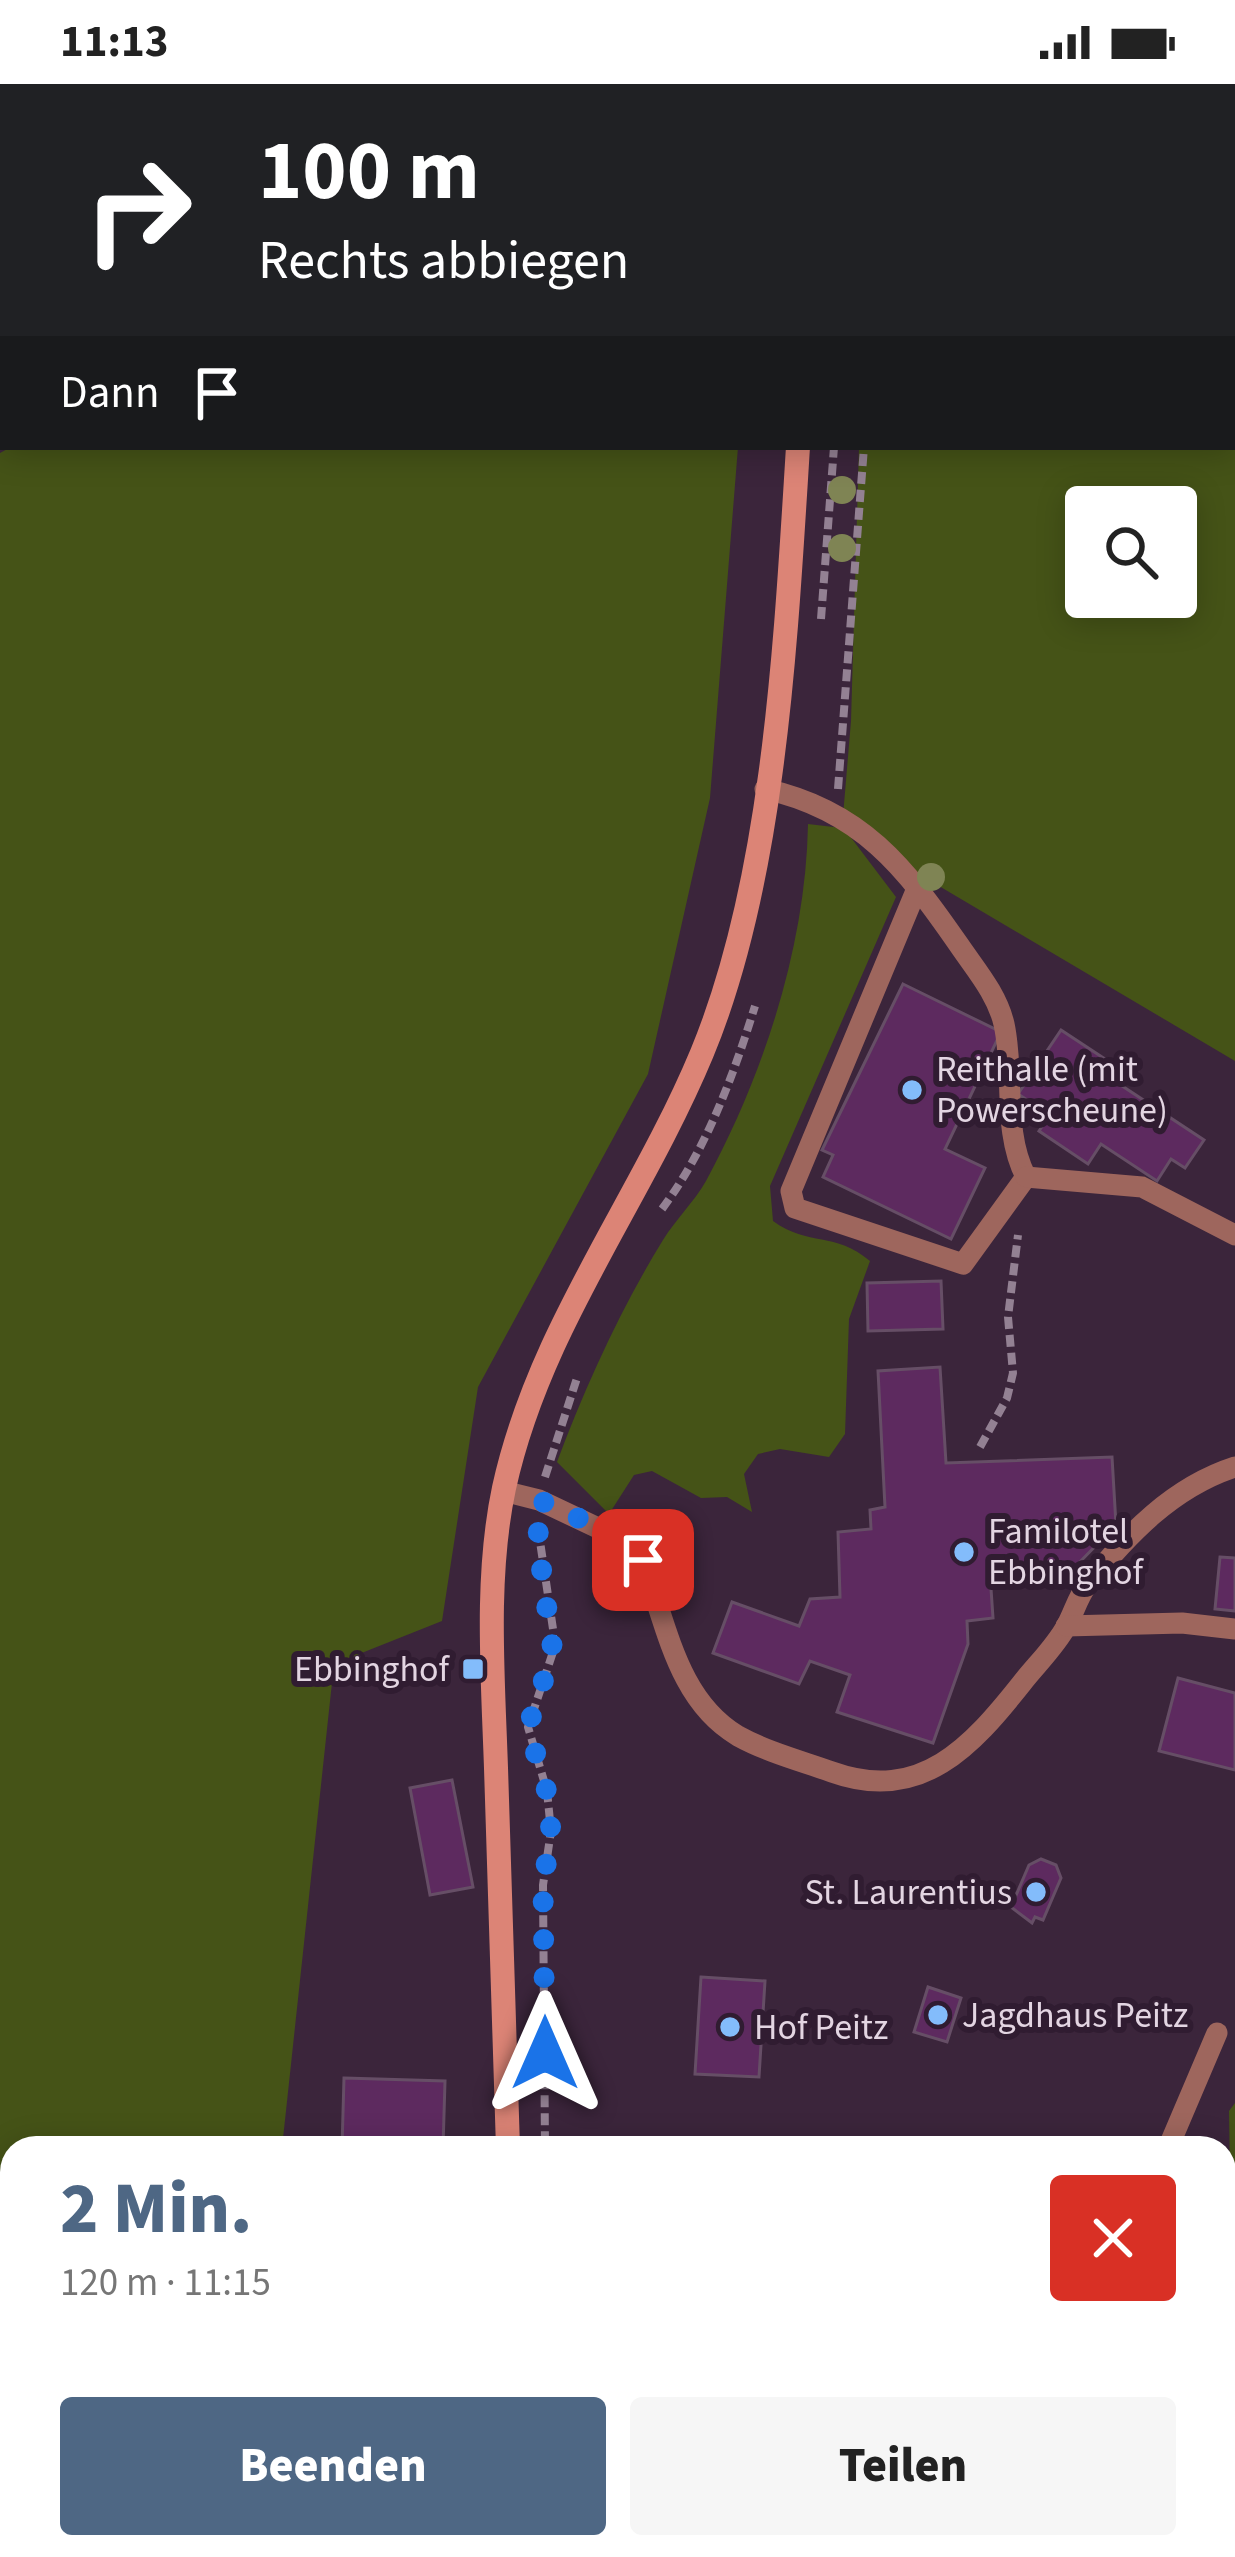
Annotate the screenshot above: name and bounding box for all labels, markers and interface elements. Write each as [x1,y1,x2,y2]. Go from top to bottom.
text: 11:13 [60,10,169,74]
text: 100 m [258,112,480,232]
icon: right [60,132,216,288]
text: Rechts abbiegen [258,223,629,300]
icon: arrive [184,360,250,426]
text: Dann [60,361,160,425]
map controls [1065,486,1197,618]
button: search [1065,486,1197,618]
place label: Reithalle (mit Powerscheune) [936,1044,1168,1136]
marker: Reithalle (mit Powerscheune) [899,1077,925,1103]
place label: Familotel Ebbinghof [988,1506,1144,1598]
pin [592,1509,694,1611]
icon: arrive [610,1527,676,1593]
marker: Familotel Ebbinghof [951,1539,977,1565]
place label: Ebbinghof [294,1644,450,1695]
marker: Ebbinghof [460,1656,486,1682]
place label: St. Laurentius [804,1867,1012,1918]
marker: St. Laurentius [1023,1879,1049,1905]
position arrow [482,1990,608,2116]
place label: Jagdhaus Peitz [962,1990,1188,2041]
place label: Hof Peitz [754,2002,888,2053]
marker: Jagdhaus Peitz [925,2002,951,2028]
marker: Hof Peitz [717,2014,743,2040]
text: 2 Min. [60,2158,252,2261]
button: close [1050,2175,1176,2301]
text: 120 m · 11:15 [60,2255,271,2311]
button: Beenden [60,2397,606,2535]
button: Teilen [630,2397,1176,2535]

